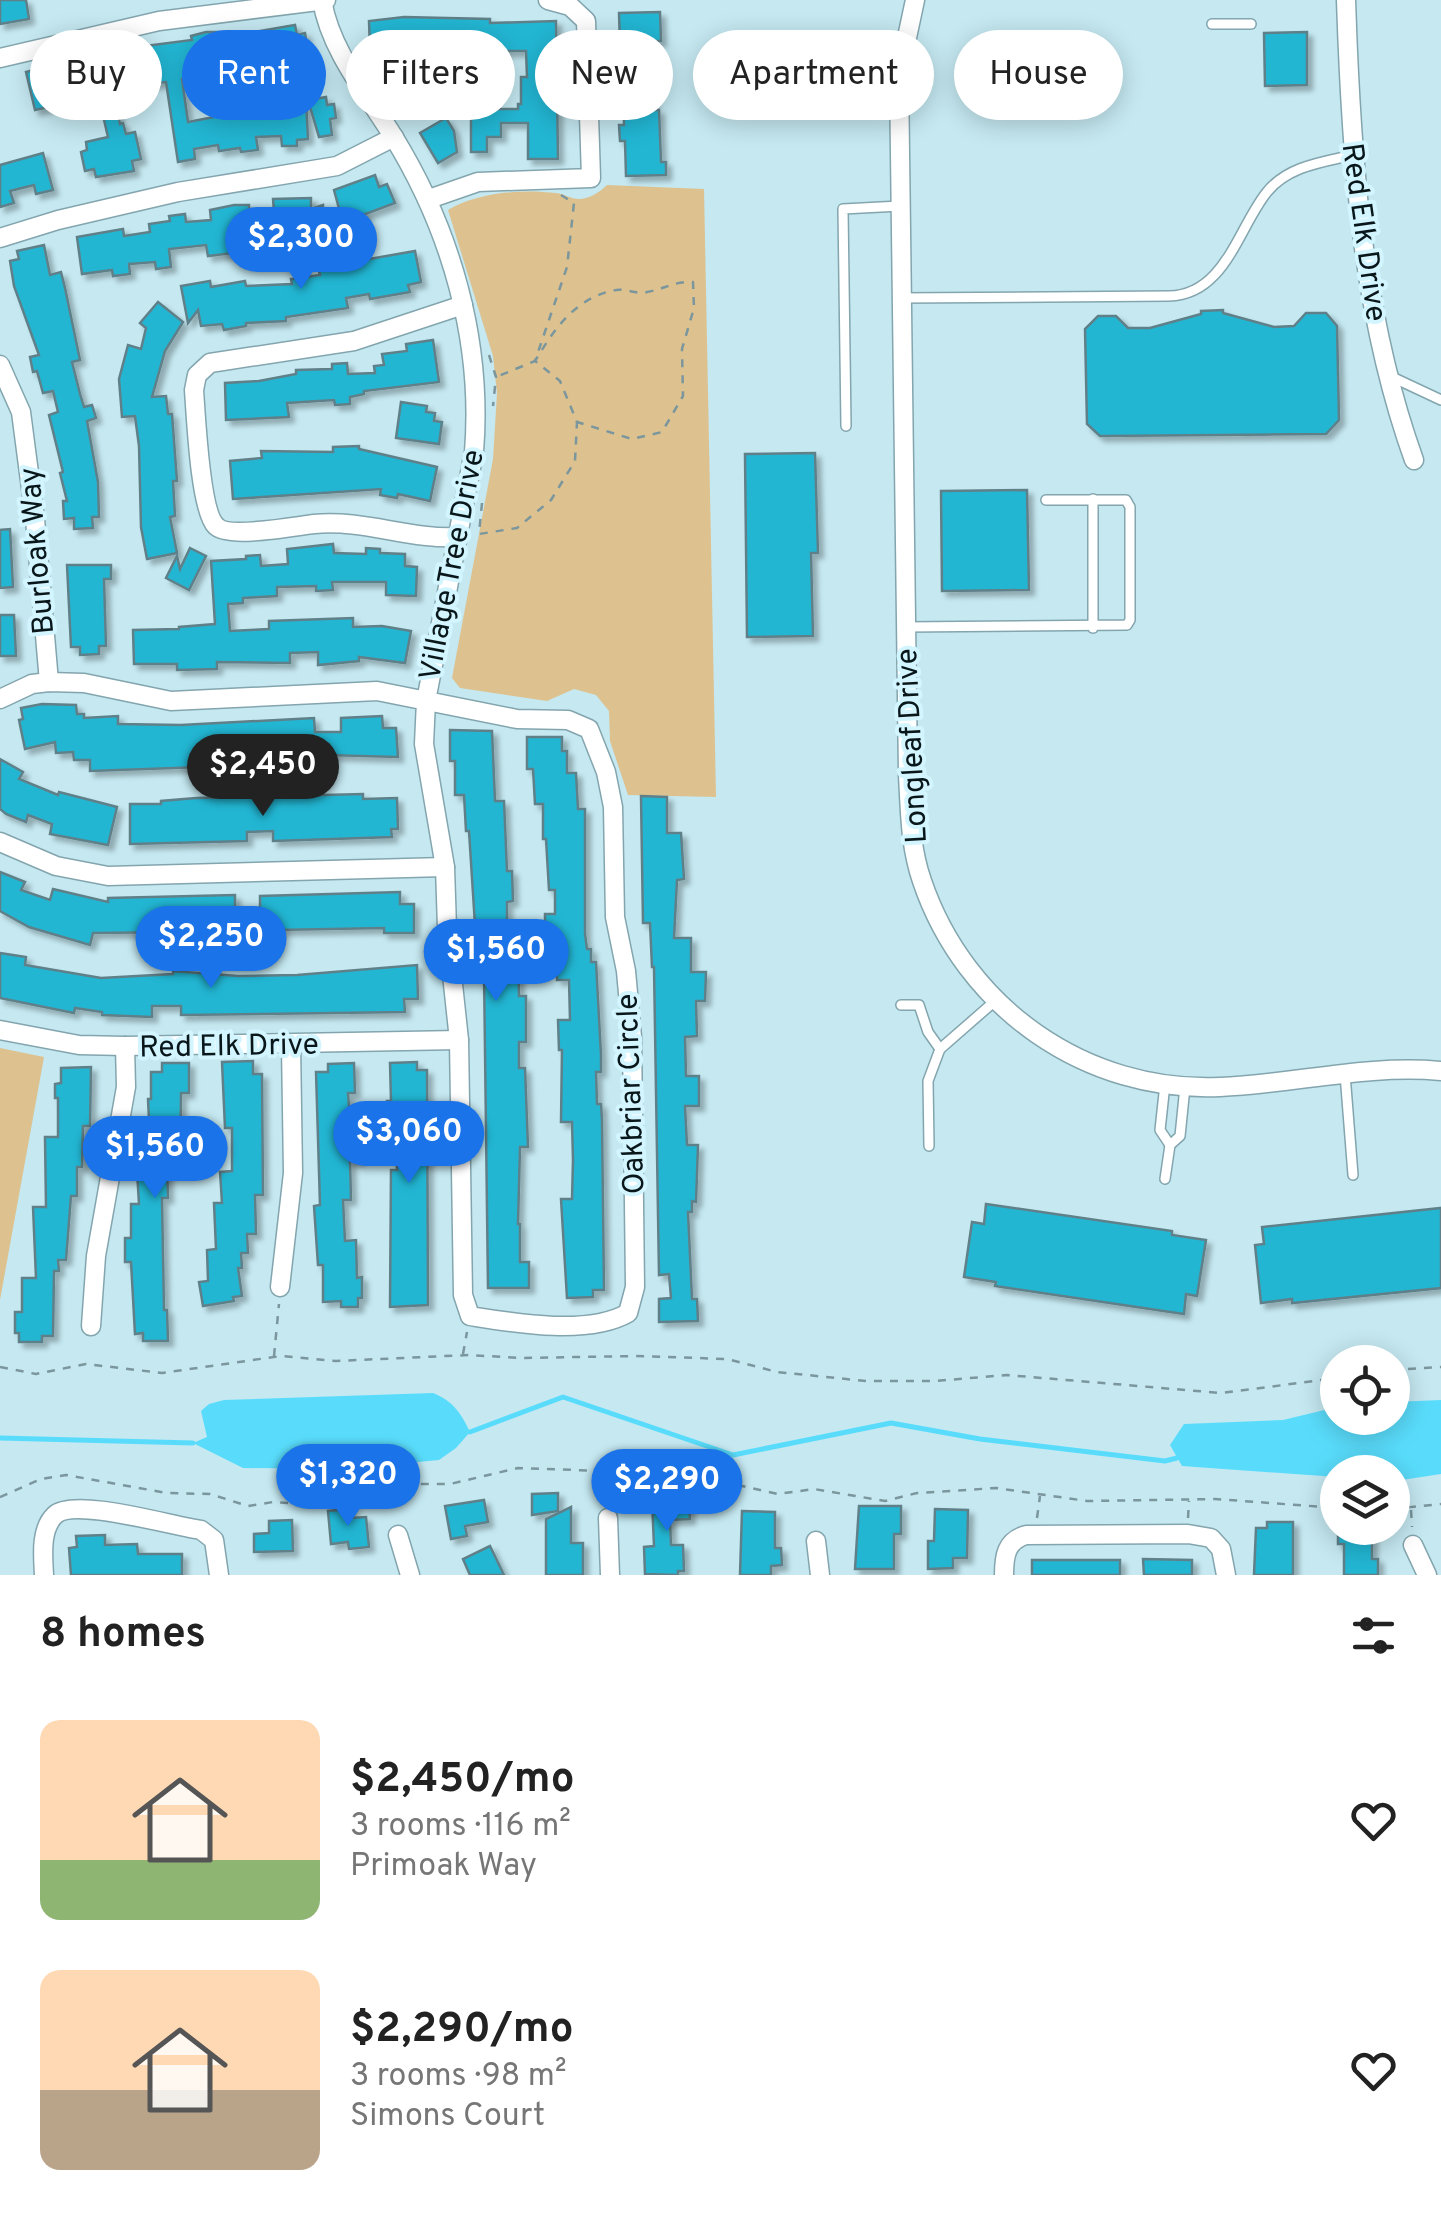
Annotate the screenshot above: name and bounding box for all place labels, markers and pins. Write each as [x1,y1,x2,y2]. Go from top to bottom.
pin: $2,300 [220,207,382,292]
pin: $2,450 [182,734,344,819]
pin: $2,250 [130,906,292,991]
pin: $1,560 [415,919,577,1004]
pin: $3,060 [328,1101,490,1186]
pin: $1,560 [74,1116,236,1201]
pin: $1,320 [267,1444,429,1529]
pin: $2,290 [586,1449,748,1534]

